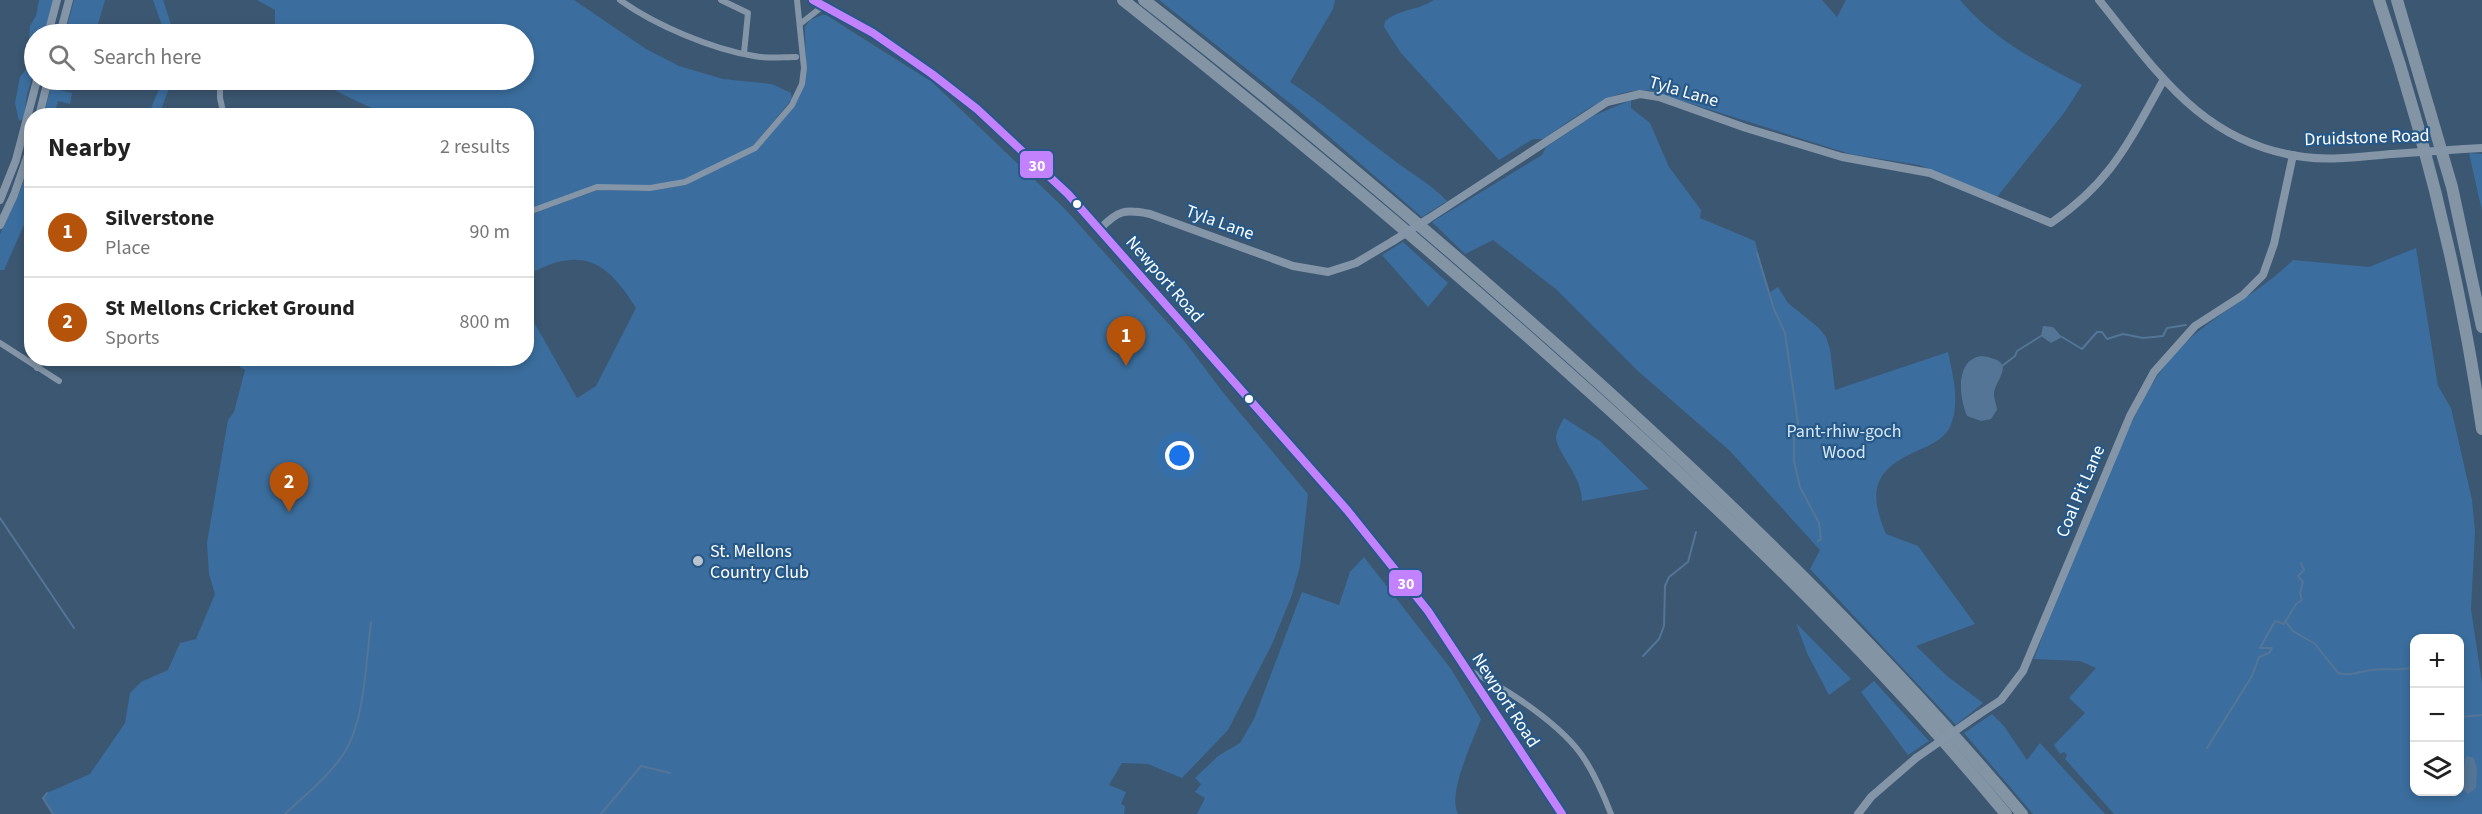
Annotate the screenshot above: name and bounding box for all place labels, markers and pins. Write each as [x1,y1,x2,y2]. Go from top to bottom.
unlabelled marker [1071,198,1083,210]
pin: 1 [1106,316,1146,366]
unlabelled marker [1243,393,1255,405]
pin: 2 [270,462,308,512]
place label: St. Mellons Country Club [710,539,809,585]
marker: St. Mellons Country Club [691,554,705,568]

